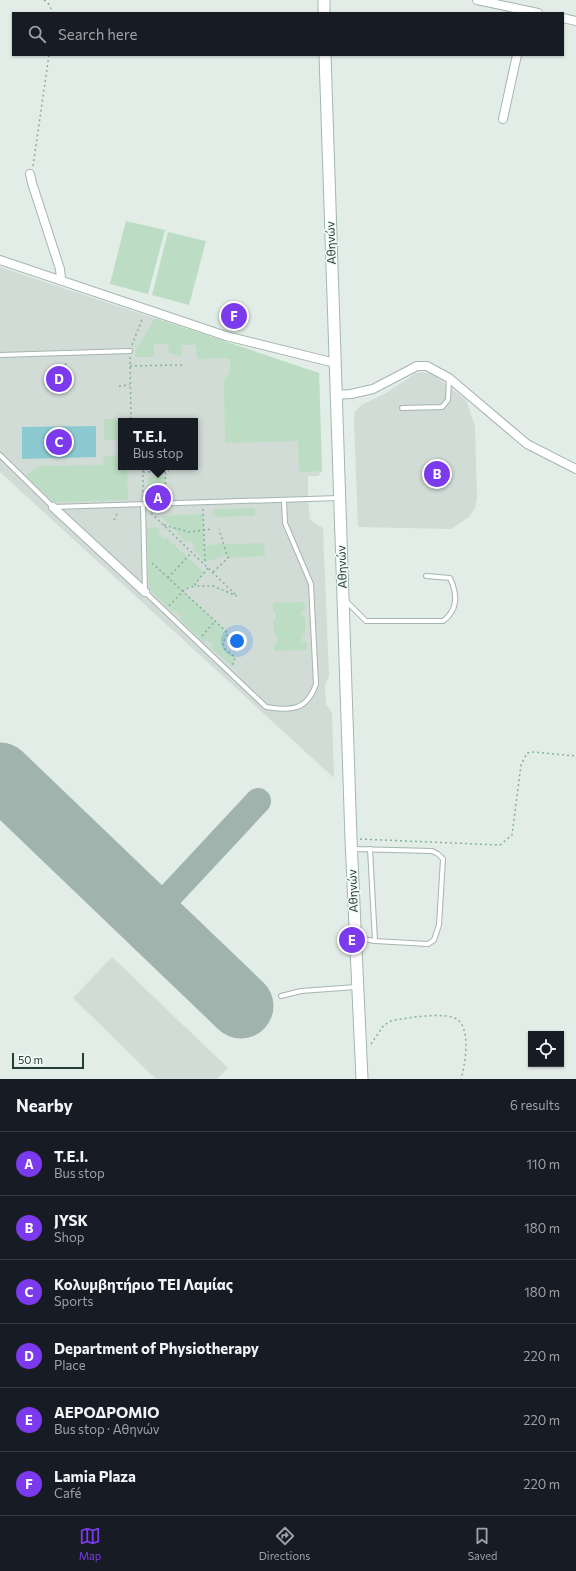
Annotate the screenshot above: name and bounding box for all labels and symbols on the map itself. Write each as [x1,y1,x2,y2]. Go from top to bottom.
street label: Αθηνών [322,221,338,265]
pin: F [221,301,247,331]
pin: D [46,364,72,394]
pin: C [46,427,72,457]
pin: B [424,459,450,489]
pin: A [145,483,171,513]
street label: Αθηνών [333,545,349,589]
your location [227,631,247,651]
street label: Αθηνών [344,869,360,913]
pin: E [339,925,365,955]
scale bar [12,1051,84,1070]

